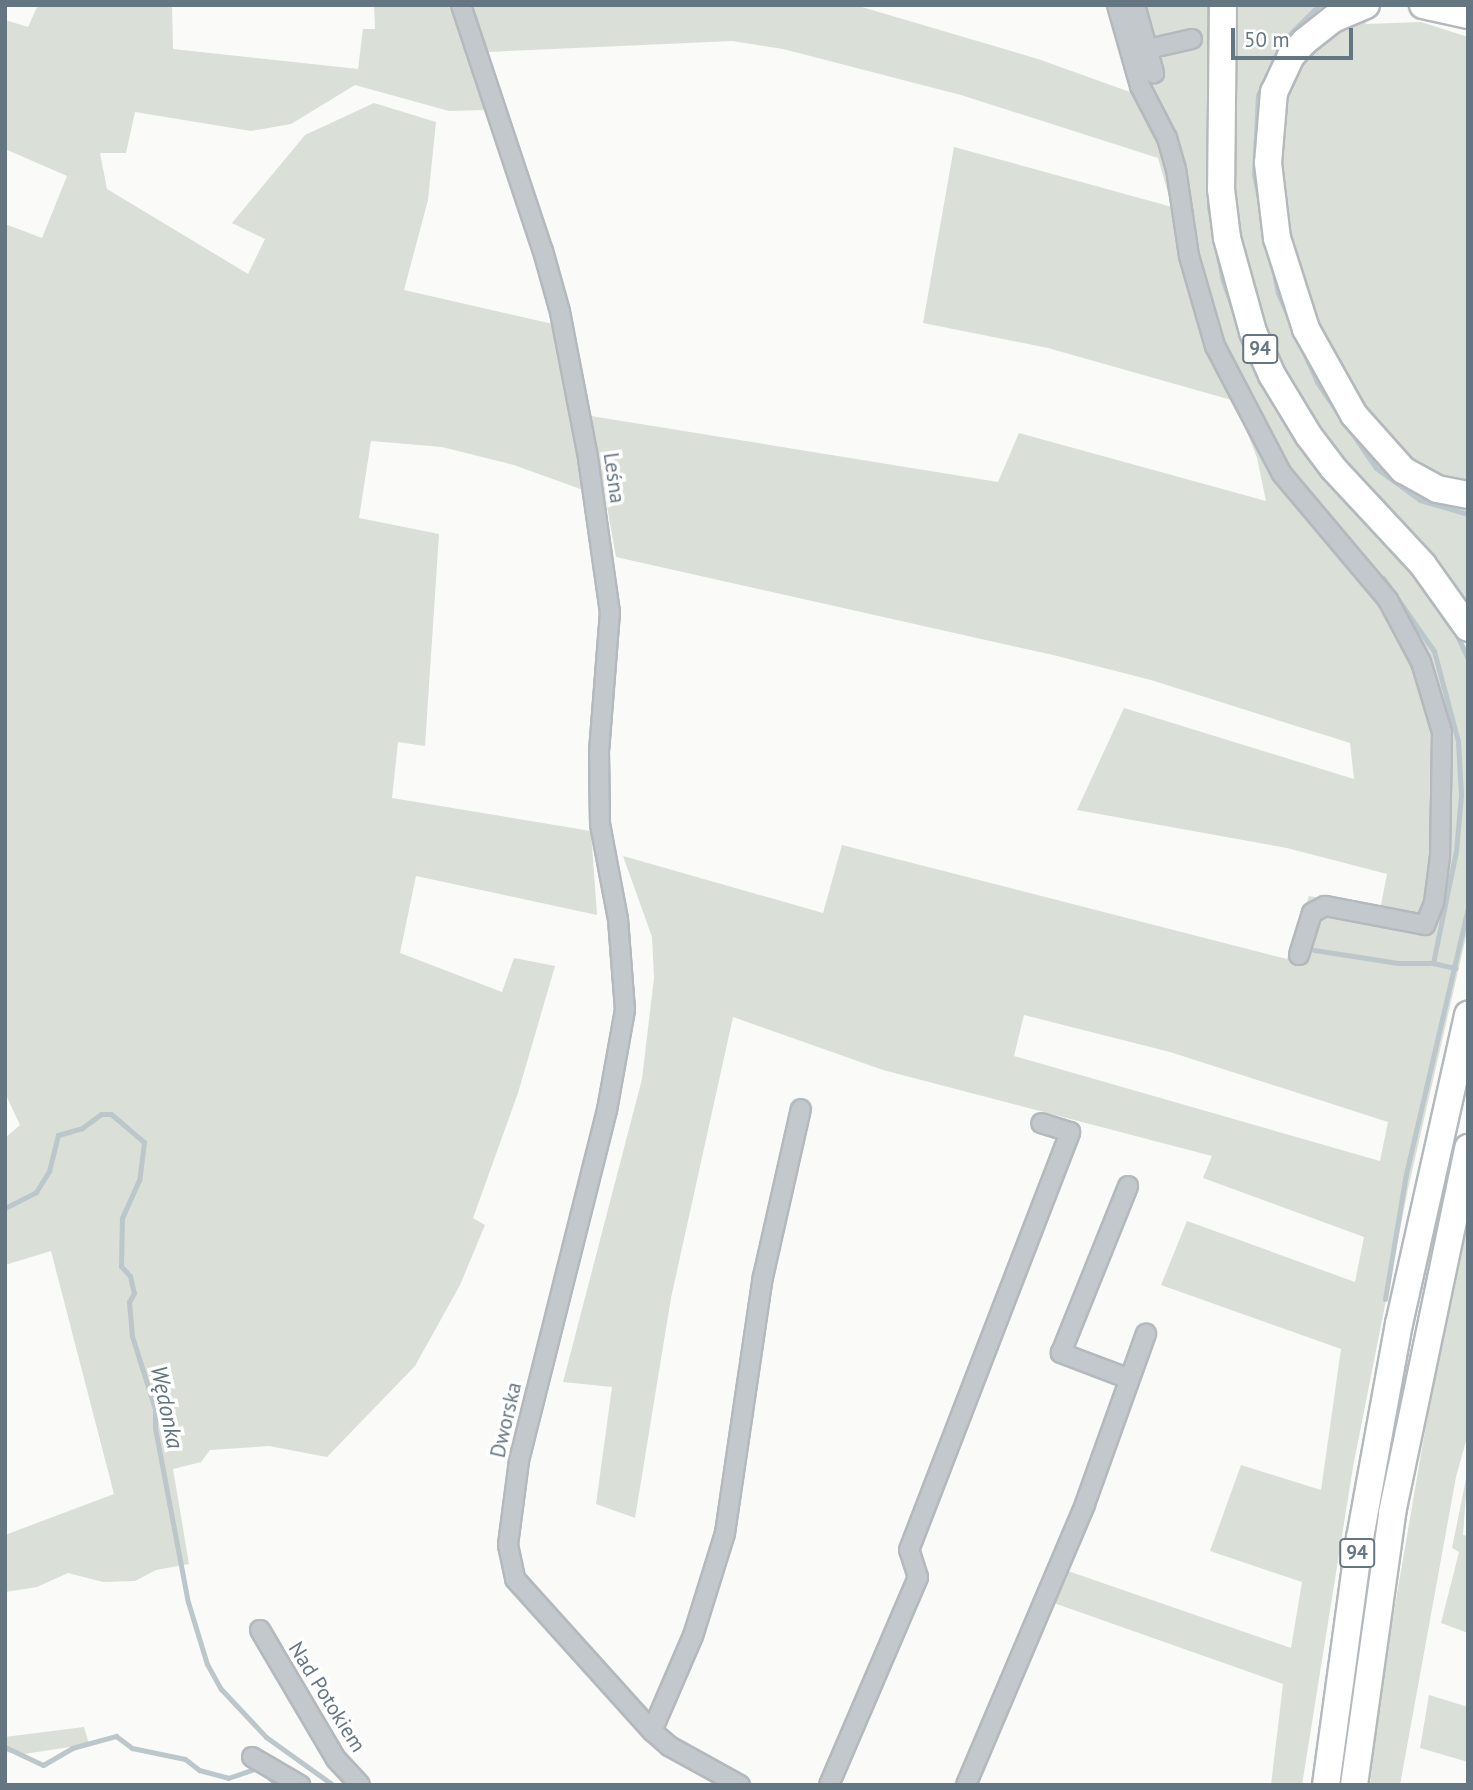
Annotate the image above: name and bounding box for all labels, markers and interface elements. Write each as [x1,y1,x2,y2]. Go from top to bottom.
scale bar [1235,14,1358,58]
text: 50 m [1244,26,1290,53]
road number: 94 [1241,334,1279,364]
street label: Leśna [598,451,630,505]
water label: Wędonka [145,1363,189,1451]
street label: Dworska [485,1380,527,1460]
road number: 94 [1338,1538,1376,1568]
street label: Nad Potokiem [283,1637,371,1757]

